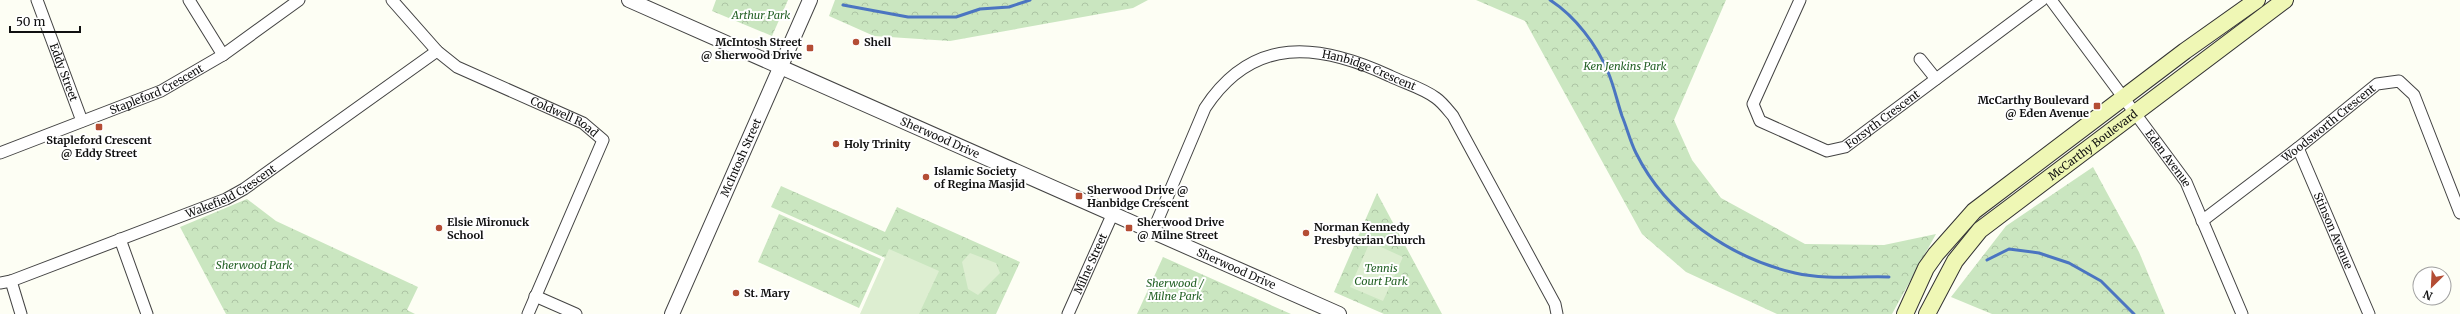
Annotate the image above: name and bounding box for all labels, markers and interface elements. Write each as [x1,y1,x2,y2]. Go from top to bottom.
scale bar [10,8,80,34]
park label: Arthur Park [731,8,790,22]
text: 50 m [16,14,45,29]
place label: McIntosh Street @ Sherwood Drive [701,35,803,62]
place label: Shell [864,35,891,49]
marker: Shell [851,37,861,47]
street label: Eddy Street [47,41,81,104]
marker: McIntosh Street @ Sherwood Drive [805,43,815,53]
street label: Hanbidge Crescent [1321,47,1419,93]
park label: Ken Jenkins Park [1582,59,1667,73]
street label: Stapleford Crescent [107,61,206,117]
street label: Woodsworth Crescent [2278,81,2379,166]
street label: Forsyth Crescent [1843,86,1923,151]
place label: McCarthy Boulevard @ Eden Avenue [1978,93,2089,120]
street label: Coldwell Road [528,94,601,140]
marker: McCarthy Boulevard @ Eden Avenue [2092,101,2102,111]
street label: McCarthy Boulevard [2045,107,2141,183]
street label: Sherwood Drive [898,114,982,161]
street label: McIntosh Street [717,115,764,199]
marker: Stapleford Crescent @ Eddy Street [94,122,104,132]
street label: Eden Avenue [2142,127,2194,189]
place label: Stapleford Crescent @ Eddy Street [46,133,152,160]
place label: Holy Trinity [844,137,911,151]
marker: Holy Trinity [831,139,841,149]
street label: Wakefield Crescent [183,161,279,221]
place label: Islamic Society of Regina Masjid [934,164,1025,191]
marker: Islamic Society of Regina Masjid [921,172,931,182]
place label: Sherwood Drive @ Hanbidge Crescent [1087,183,1190,210]
street label: Stinson Avenue [2311,190,2356,271]
marker: Sherwood Drive @ Hanbidge Crescent [1074,191,1084,201]
place label: Elsie Mironuck School [447,215,530,242]
place label: Sherwood Drive @ Milne Street [1137,215,1224,242]
place label: Norman Kennedy Presbyterian Church [1314,220,1426,247]
marker: Elsie Mironuck School [434,223,444,233]
marker: Sherwood Drive @ Milne Street [1124,223,1134,233]
marker: Norman Kennedy Presbyterian Church [1301,228,1311,238]
street label: Milne Street [1071,231,1110,296]
street label: Sherwood Drive [1194,245,1278,292]
park label: Sherwood Park [216,258,292,272]
park label: Tennis Court Park [1354,261,1408,288]
north arrow [2412,266,2452,306]
park label: Sherwood / Milne Park [1146,276,1204,303]
place label: St. Mary [744,286,790,300]
text: N [2421,287,2435,303]
marker: St. Mary [731,288,741,298]

